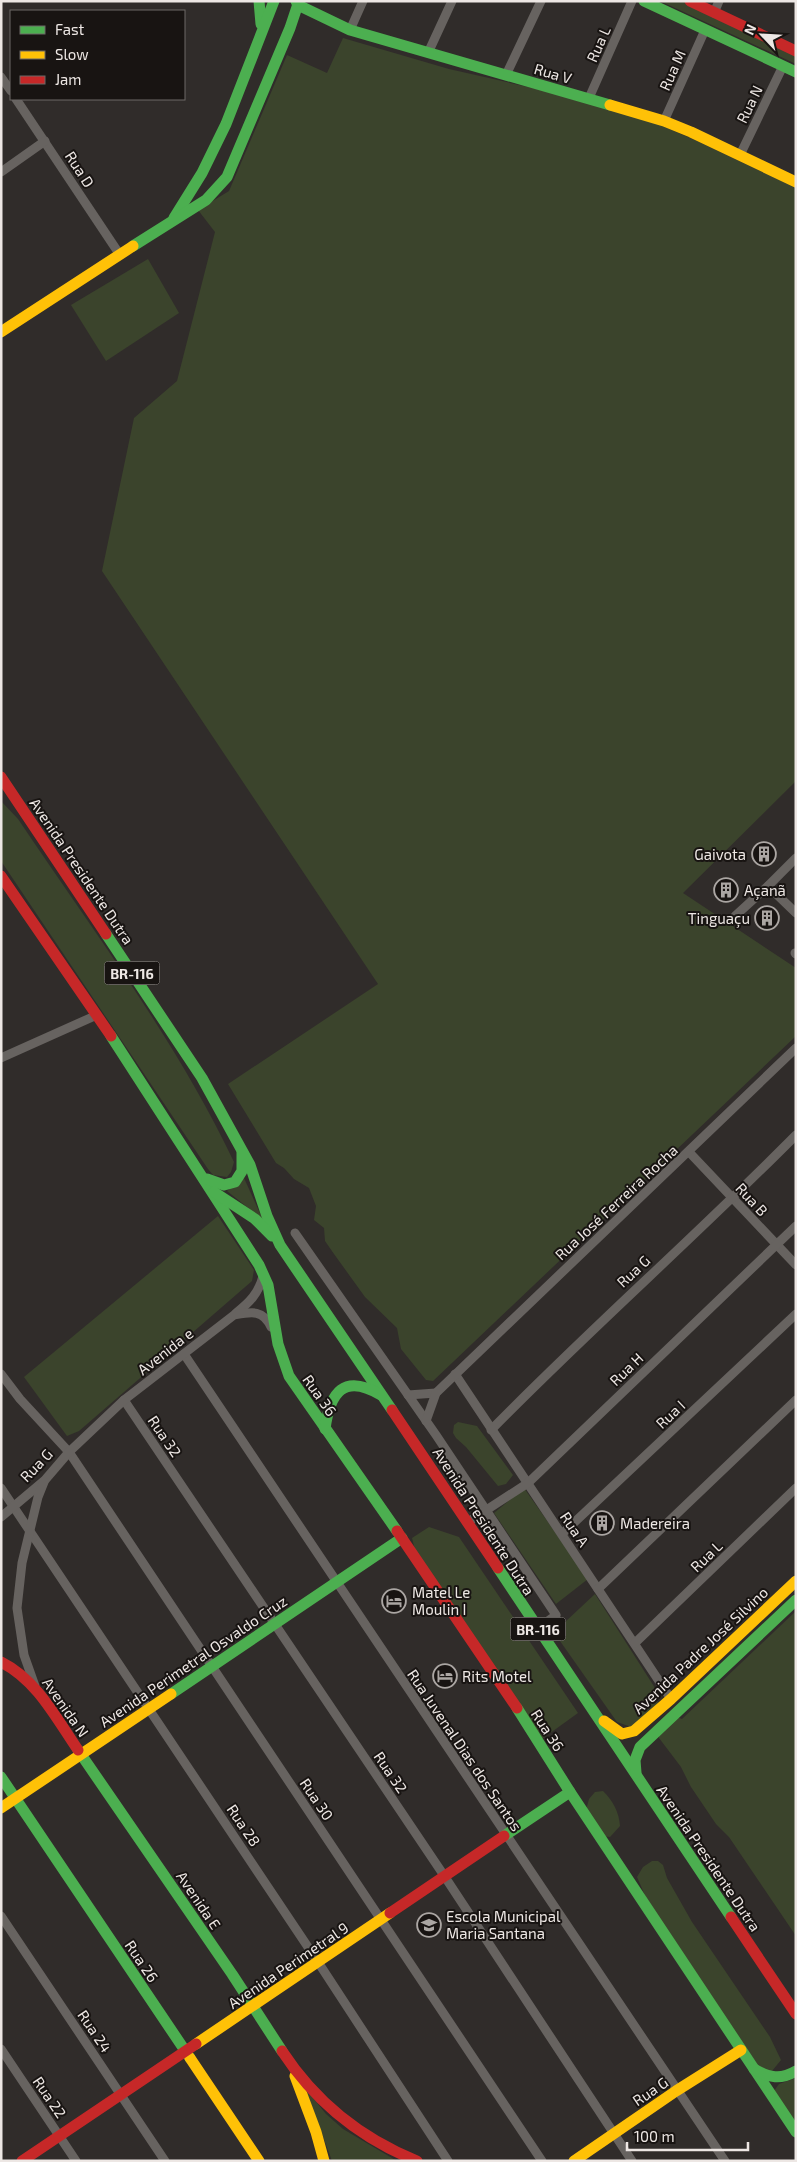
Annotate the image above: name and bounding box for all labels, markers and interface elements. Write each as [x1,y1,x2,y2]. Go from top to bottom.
legend [10,10,185,100]
north arrow [737,10,787,60]
text: Fast [55,20,85,38]
text: N [740,21,760,37]
street label: Rua L [582,23,614,65]
text: Slow [55,45,89,63]
street label: Rua M [655,47,689,93]
street label: Rua V [532,59,574,87]
text: Jam [55,70,81,88]
street label: Rua N [732,82,766,126]
street label: Rua D [62,148,98,190]
street label: Avenida Presidente Dutra [26,794,138,948]
building icon: Gaivota [751,841,777,867]
place label: Gaivota [694,845,746,863]
building icon: Açanã [713,877,739,903]
place label: Açanã [744,881,786,900]
building icon: Tinguaçu [754,905,780,931]
place label: Tinguaçu [688,909,750,928]
road number: BR-116 [104,961,160,984]
street label: Rua José Ferreira Rocha [551,1141,681,1263]
street label: Rua B [732,1179,772,1219]
street label: Rua G [613,1251,653,1291]
street label: Avenida e [134,1324,196,1378]
street label: Rua H [606,1349,646,1389]
street label: Rua 36 [299,1371,341,1419]
street label: Rua I [652,1396,688,1432]
street label: Rua 32 [145,1412,185,1460]
street label: Avenida Presidente Dutra [429,1444,539,1598]
street label: Rua G [16,1445,56,1485]
street label: Rua A [557,1508,594,1550]
building icon: Madereira [589,1510,615,1536]
place label: Madereira [620,1514,690,1532]
street label: Rua L [686,1536,726,1575]
place label: Matel Le Moulin I [412,1583,470,1618]
street label: Avenida Padre José Silvino [629,1583,771,1717]
hotel icon: Matel Le Moulin I [381,1588,407,1614]
street label: Avenida Perimetral Osvaldo Cruz [96,1591,290,1731]
road number: BR-116 [510,1618,566,1640]
hotel icon: Rits Motel [432,1663,458,1689]
street label: Rua Juvenal Dias dos Santos [404,1666,526,1834]
place label: Rits Motel [462,1667,532,1685]
street label: Avenida N [39,1674,93,1740]
street label: Rua 36 [528,1706,568,1754]
street label: Rua 32 [371,1748,411,1796]
street label: Rua 30 [296,1775,338,1823]
street label: Avenida Presidente Dutra [653,1781,765,1935]
street label: Rua 28 [223,1801,265,1849]
street label: Avenida E [173,1868,225,1932]
place label: Escola Municipal Maria Santana [446,1907,561,1942]
school or university icon: Escola Municipal Maria Santana [416,1912,442,1938]
street label: Avenida Perimetral 9 [224,1918,352,2012]
street label: Rua 26 [122,1937,162,1985]
street label: Rua 24 [74,2006,116,2056]
street label: Rua 22 [30,2073,70,2121]
street label: Rua G [629,2073,671,2109]
scale bar [627,2120,748,2152]
text: 100 m [634,2127,675,2145]

